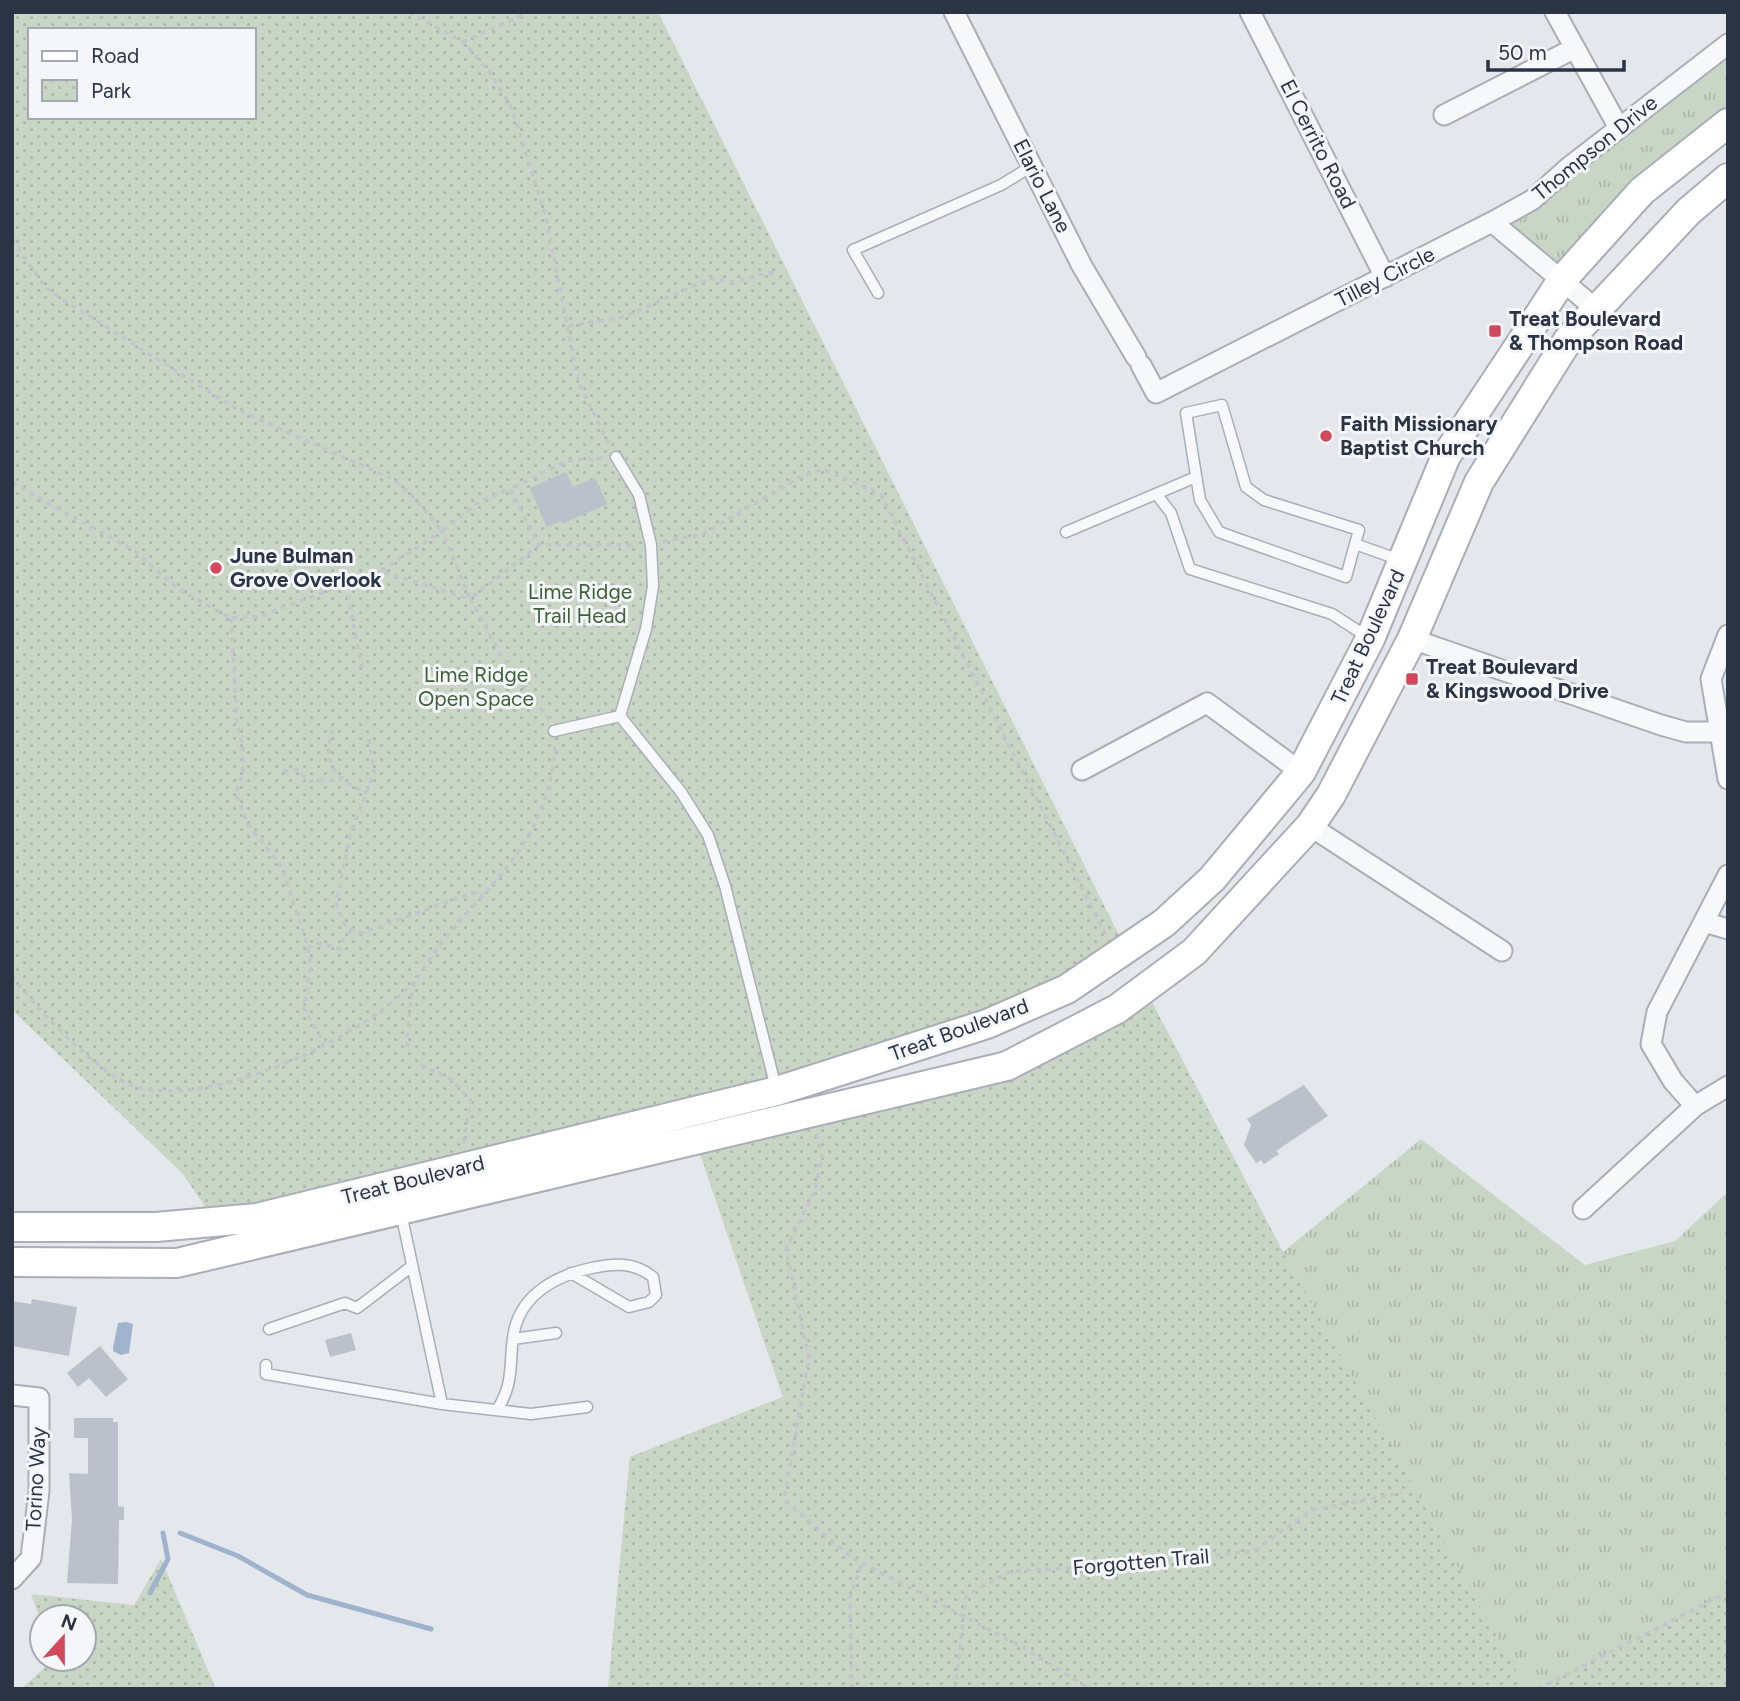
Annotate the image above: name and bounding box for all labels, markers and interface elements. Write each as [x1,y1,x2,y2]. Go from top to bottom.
legend [28,28,256,119]
scale bar [1488,28,1624,72]
text: 50 m [1498,40,1547,65]
text: Road [91,43,139,68]
street label: El Cerrito Road [1275,75,1362,212]
text: Park [91,78,132,103]
street label: Thompson Drive [1527,90,1662,206]
street label: Elario Lane [1008,135,1077,237]
street label: Tilley Circle [1331,241,1438,312]
place label: Treat Boulevard & Thompson Road [1509,306,1683,355]
marker: Treat Boulevard & Thompson Road [1487,323,1503,339]
place label: Faith Missionary Baptist Church [1340,411,1498,460]
marker: Faith Missionary Baptist Church [1318,428,1334,444]
place label: June Bulman Grove Overlook [230,543,382,592]
marker: June Bulman Grove Overlook [208,560,224,576]
street label: Treat Boulevard [1325,565,1410,708]
park label: Lime Ridge Trail Head [528,579,632,628]
place label: Treat Boulevard & Kingswood Drive [1426,654,1609,703]
park label: Lime Ridge Open Space [418,662,534,711]
marker: Treat Boulevard & Kingswood Drive [1404,671,1420,687]
street label: Treat Boulevard [886,993,1032,1066]
street label: Treat Boulevard [339,1150,487,1209]
street label: Torino Way [20,1426,51,1532]
street label: Forgotten Trail [1072,1543,1210,1580]
north arrow [28,1603,98,1673]
text: N [58,1609,80,1636]

